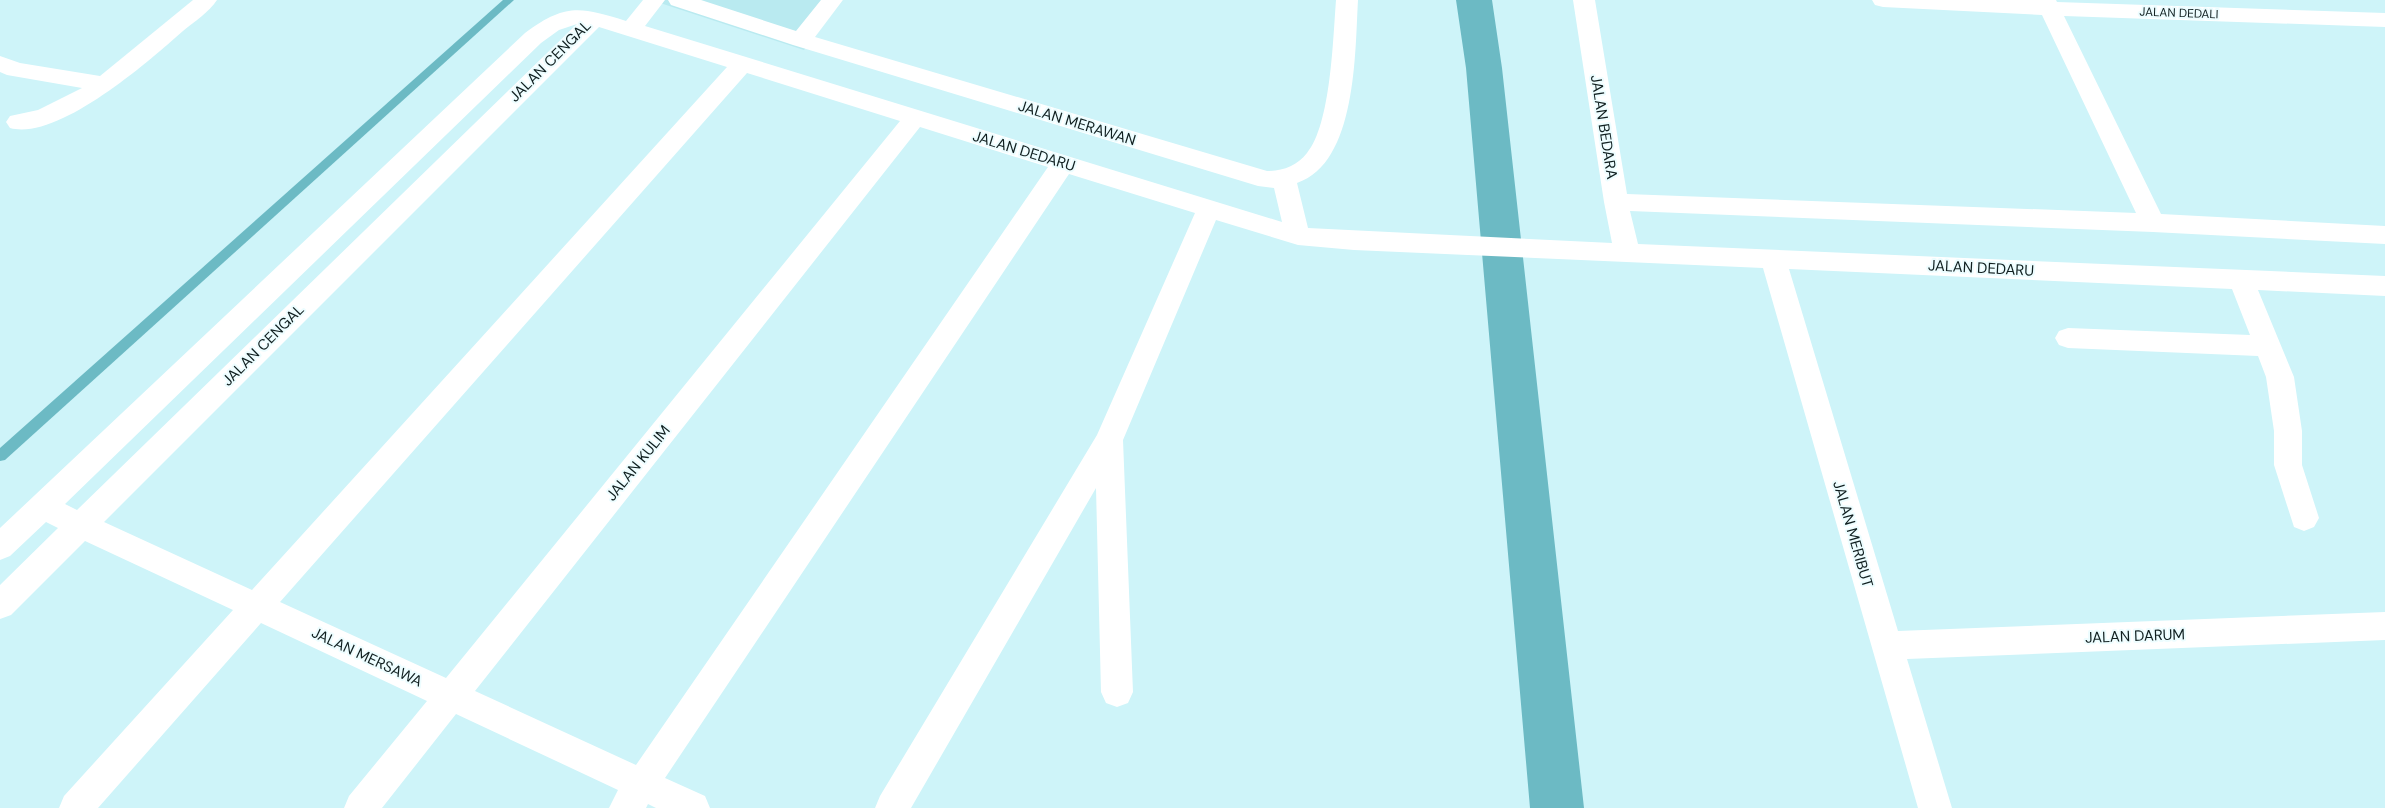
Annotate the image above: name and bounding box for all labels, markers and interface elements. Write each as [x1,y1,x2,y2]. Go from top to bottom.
street label: JALAN DEDALI [2139,4,2219,22]
street label: JALAN CENGAL [505,16,595,106]
street label: JALAN BEDARA [1586,73,1622,181]
street label: JALAN MERAWAN [1016,96,1138,150]
street label: JALAN DEDARU [970,126,1078,176]
street label: JALAN DEDARU [1927,255,2035,281]
street label: JALAN CENGAL [218,300,308,390]
street label: JALAN KULIM [601,421,675,505]
street label: JALAN MERIBUT [1828,478,1878,590]
street label: JALAN MERSAWA [308,623,426,691]
street label: JALAN DARUM [2085,624,2185,648]

